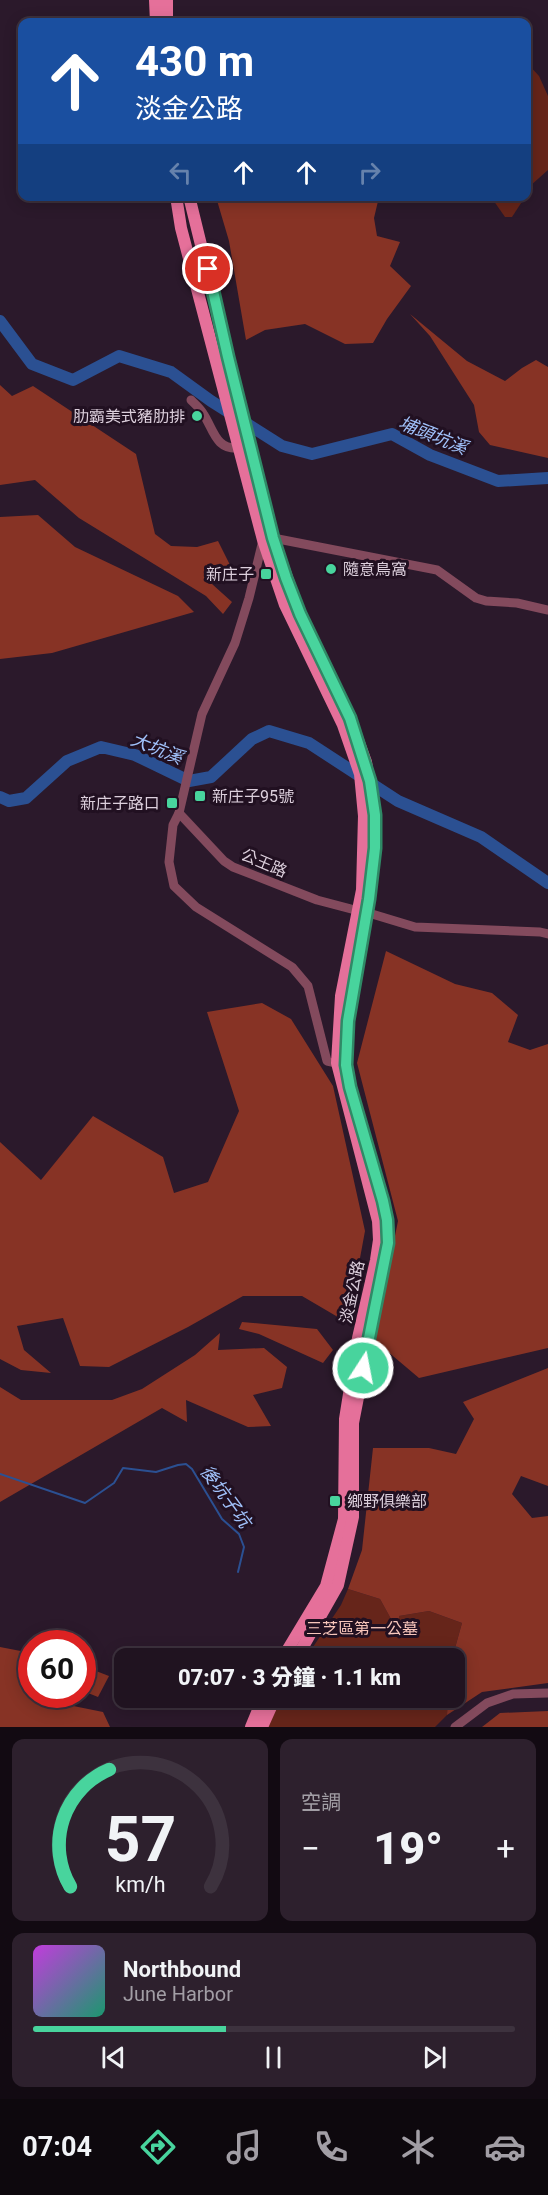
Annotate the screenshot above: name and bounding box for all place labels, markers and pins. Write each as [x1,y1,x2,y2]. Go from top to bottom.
pin [182,243,233,294]
place label: 肋霸美式豬肋排 [73,407,185,426]
marker: 肋霸美式豬肋排 [190,409,204,423]
place label: 隨意鳥窩 [343,560,407,579]
marker: 隨意鳥窩 [324,562,338,576]
place label: 新庄子 [206,565,254,584]
marker: 新庄子 [259,567,273,581]
place label: 新庄子95號 [212,787,294,806]
marker: 新庄子95號 [193,789,207,803]
place label: 新庄子路口 [80,794,160,813]
marker: 新庄子路口 [165,796,179,810]
place label: 鄉野俱樂部 [347,1492,427,1511]
marker: 鄉野俱樂部 [328,1494,342,1508]

